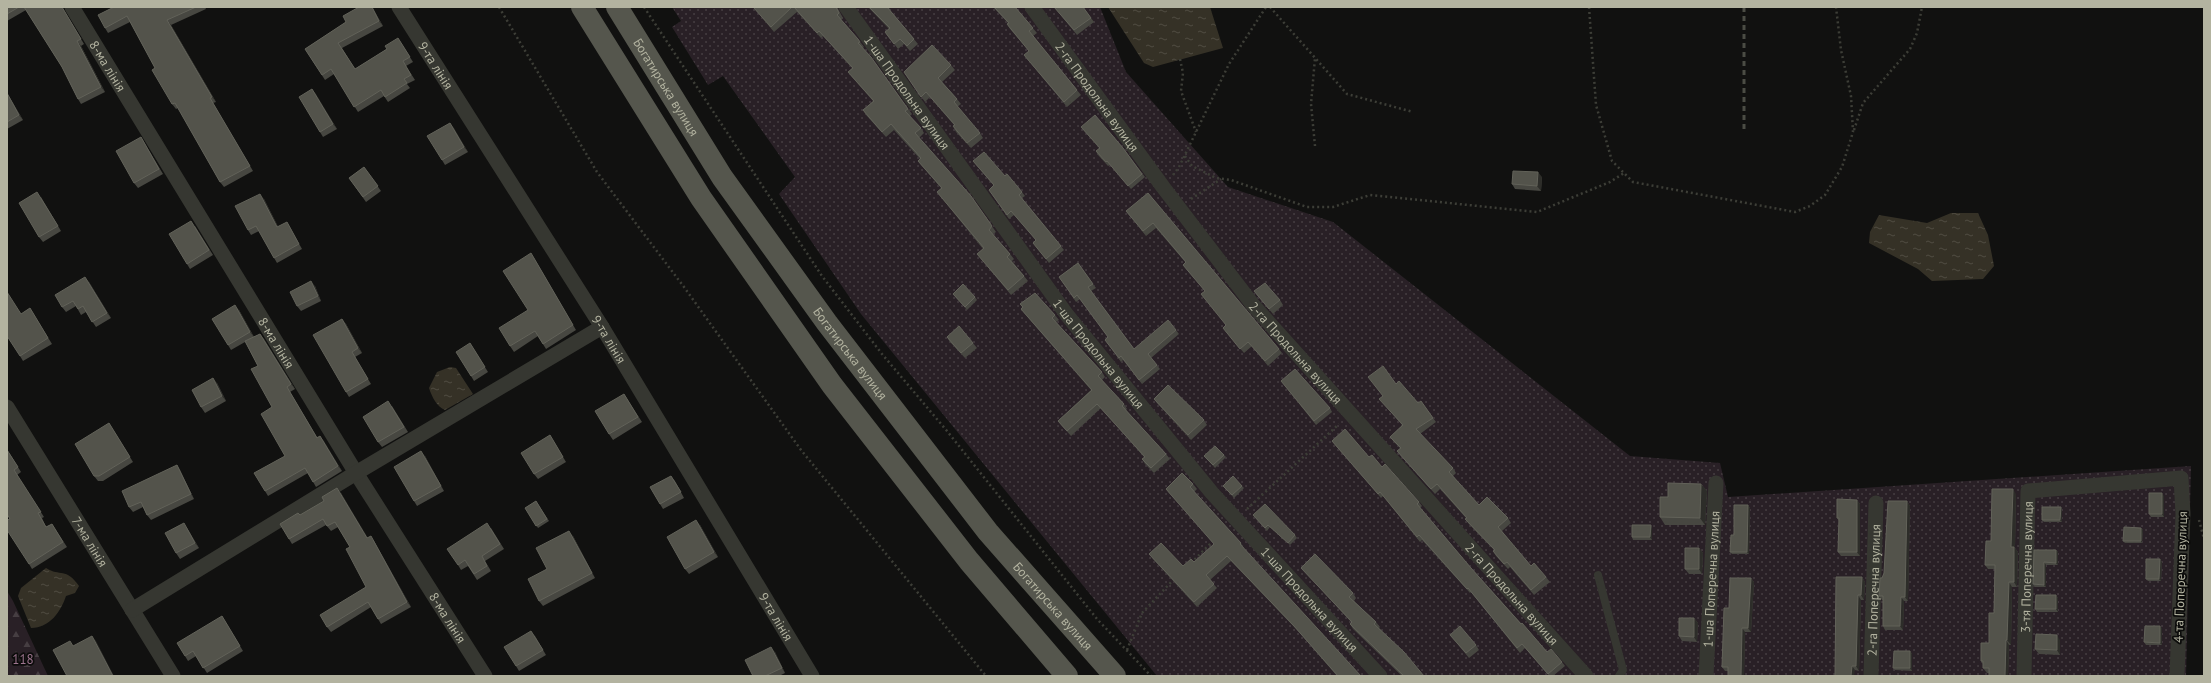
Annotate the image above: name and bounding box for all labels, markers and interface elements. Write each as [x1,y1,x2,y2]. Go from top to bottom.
street label: 1-ша Продольна вулиця [860,32,954,153]
street label: Богатирська вулиця [629,35,703,139]
street label: 8-ма лінія [85,37,130,95]
street label: 9-та лінія [414,38,457,93]
street label: 2-га Продольна вулиця [1051,39,1143,155]
street label: 1-ша Продольна вулиця [1049,295,1148,412]
street label: 2-га Продольна вулиця [1245,298,1346,408]
street label: Богатирська вулиця [809,304,891,403]
street label: 9-та лінія [588,312,630,367]
street label: 8-ма лінія [254,314,298,372]
street label: 3-тя Поперечна вулиця [2017,501,2037,633]
street label: 1-ша Поперечна вулиця [1699,510,1724,648]
street label: 4-та Поперечна вулиця [2170,511,2191,643]
street label: 7-ма лінія [68,513,111,570]
street label: 2-га Поперечна вулиця [1864,524,1884,656]
street label: 2-га Продольна вулиця [1461,539,1562,649]
street label: 1-ша Продольна вулиця [1257,544,1362,656]
street label: Богатирська вулиця [1009,559,1096,654]
street label: 8-ма лінія [425,589,470,646]
street label: 9-та лінія [755,590,797,644]
park label: 118 [12,651,34,668]

